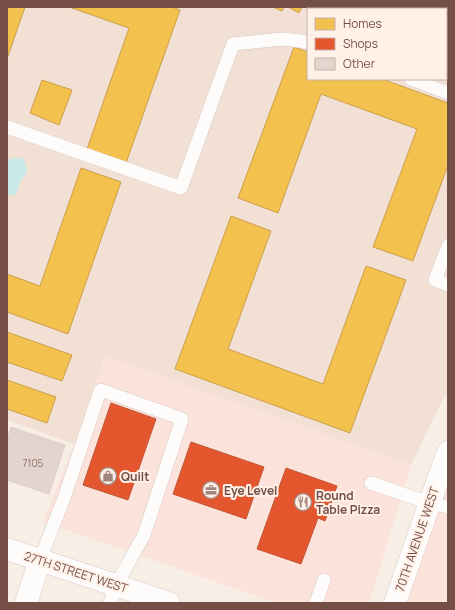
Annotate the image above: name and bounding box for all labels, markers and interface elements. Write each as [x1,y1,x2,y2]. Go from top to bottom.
legend [307,8,447,80]
text: Homes [343,15,382,32]
text: Shops [343,35,378,52]
text: Other [343,55,376,72]
house number: 7105 [23,456,44,470]
shop icon: Quilt [98,466,118,486]
place label: Quilt [121,468,149,485]
office icon: Eye Level [201,480,221,500]
place label: Eye Level [224,482,278,499]
street label: 70TH AVENUE WEST [391,483,443,594]
place label: Round Table Pizza [316,487,380,518]
restaurant icon: Round Table Pizza [293,492,313,512]
street label: 27TH STREET WEST [22,547,131,597]

